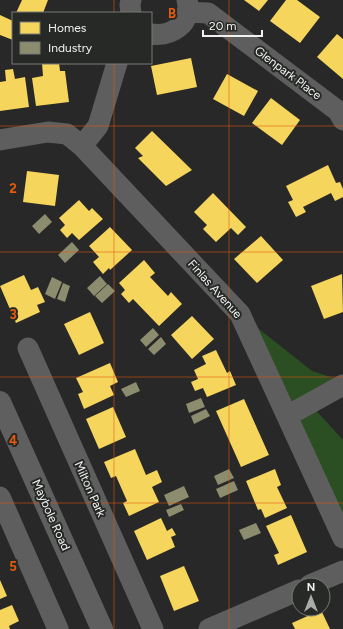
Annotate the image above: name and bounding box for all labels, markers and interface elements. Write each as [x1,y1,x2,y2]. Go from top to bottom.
text: B [168,6,176,21]
legend [12,12,152,64]
scale bar [203,12,262,38]
text: 20 m [209,19,237,33]
text: Homes [48,21,87,35]
text: Industry [48,41,93,55]
street label: Glenpark Place [252,43,324,103]
text: 2 [9,181,17,196]
street label: Finlas Avenue [185,257,245,321]
text: 3 [9,307,17,322]
text: 4 [9,433,17,448]
street label: Milton Park [71,459,109,519]
street label: Maybole Road [29,477,73,553]
text: 5 [9,559,17,574]
north arrow [291,577,331,617]
text: N [307,581,315,594]

